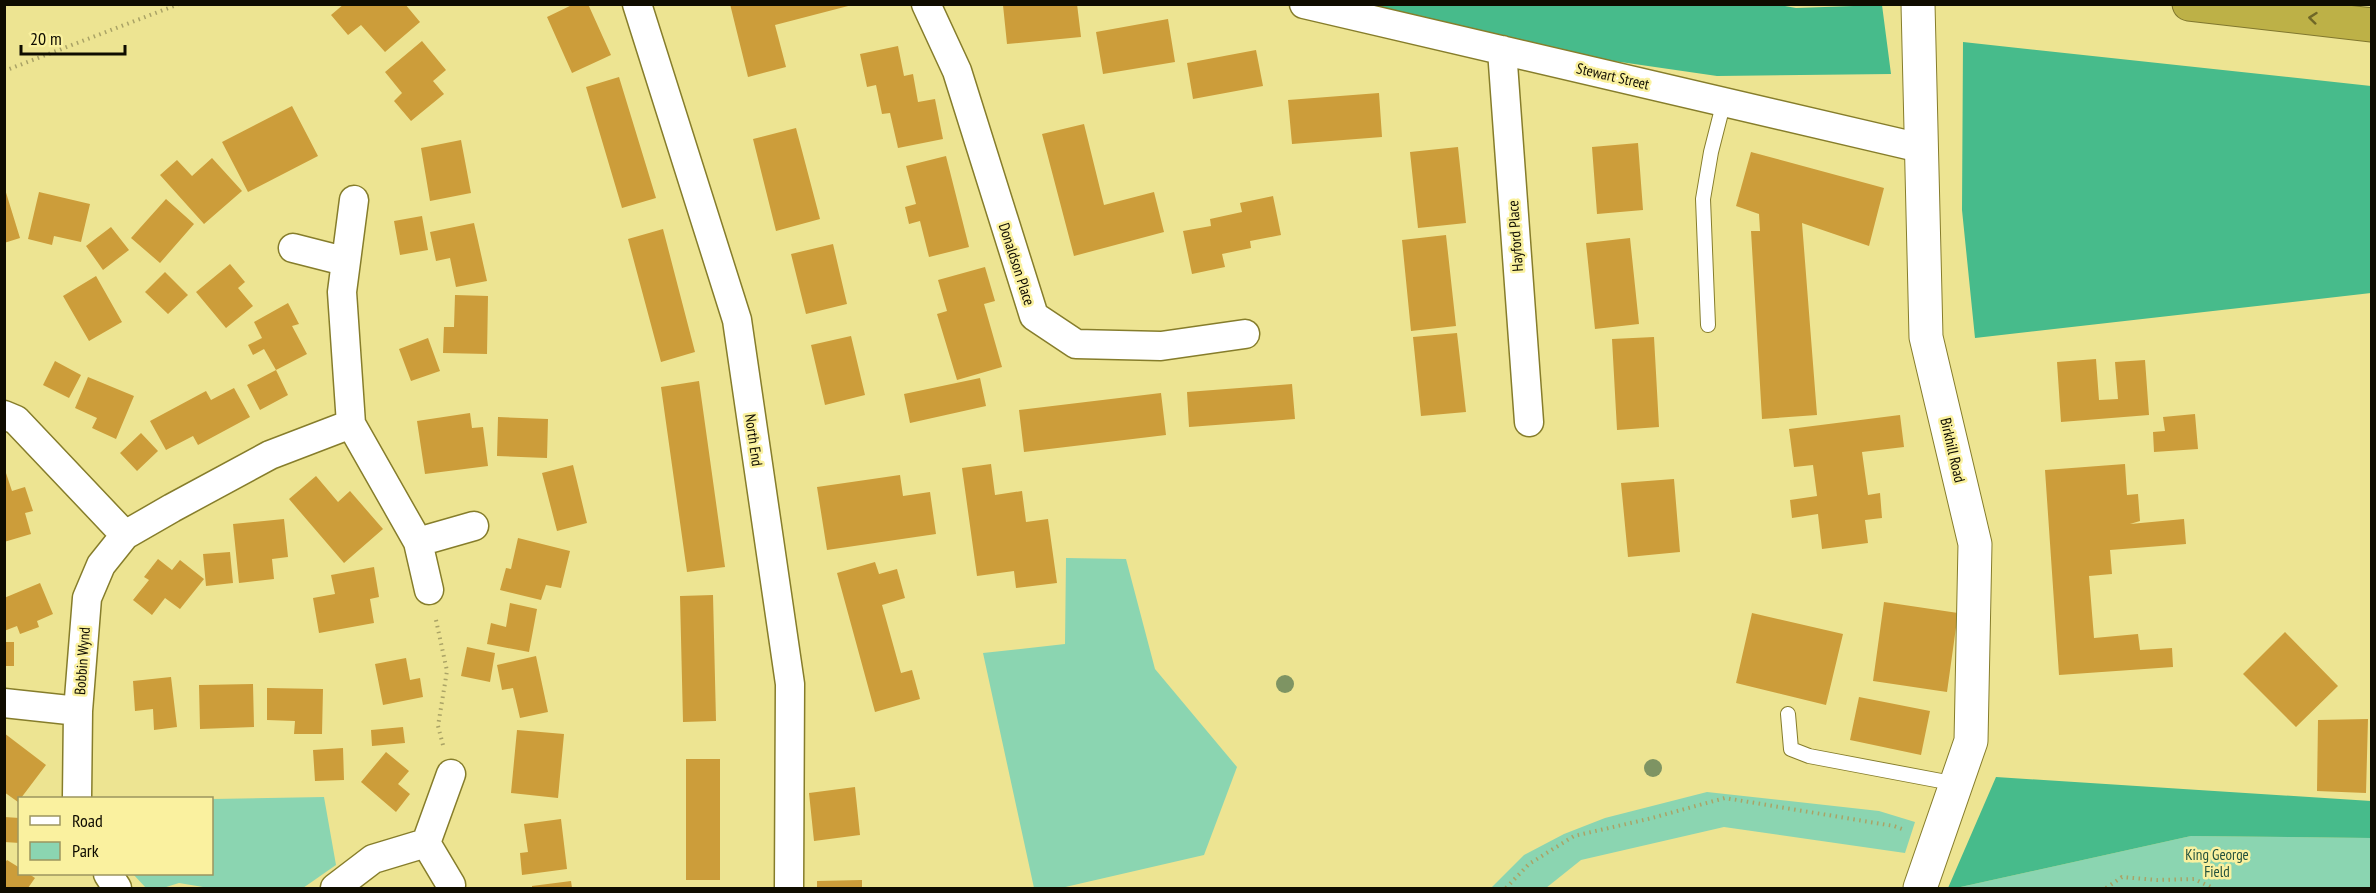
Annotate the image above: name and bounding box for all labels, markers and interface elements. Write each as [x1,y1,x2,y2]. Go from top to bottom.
one-way arrow [2309,12,2318,25]
scale bar [21,18,124,56]
text: 20 m [30,27,62,50]
street label: Stewart Street [1575,58,1651,94]
street label: Hayford Place [1503,200,1527,272]
street label: Donaldson Place [995,220,1039,308]
street label: North End [741,413,767,467]
street label: Birkhill Road [1936,416,1970,484]
street label: Bobbin Wynd [70,626,94,696]
legend [18,797,213,875]
text: Road [72,809,103,832]
text: Park [72,839,99,862]
park label: King George Field [2185,845,2249,881]

